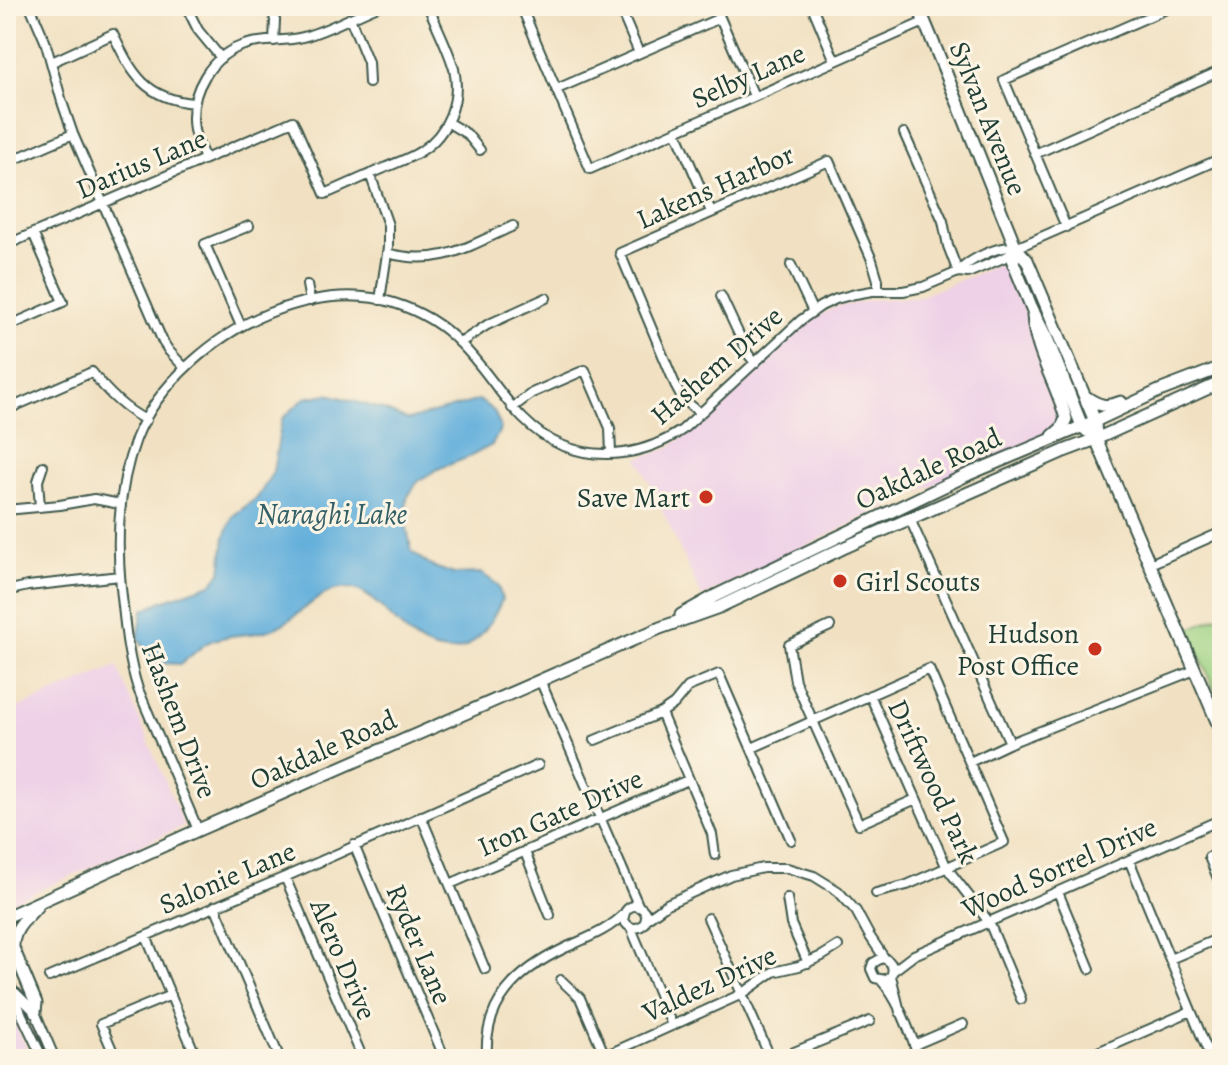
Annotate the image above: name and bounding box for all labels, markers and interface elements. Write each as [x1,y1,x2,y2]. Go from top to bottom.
street label: Selby Lane [686,34,811,118]
street label: Sylvan Avenue [940,36,1036,201]
street label: Darius Lane [70,119,213,208]
street label: Lakens Harbor [631,135,800,239]
street label: Hashem Drive [642,298,791,434]
street label: Oakdale Road [849,418,1009,519]
place label: Save Mart [577,479,690,517]
marker: Save Mart [697,488,715,506]
water label: Naraghi Lake [257,494,408,534]
place label: Girl Scouts [856,563,980,601]
marker: Girl Scouts [831,572,849,590]
place label: Hudson Post Office [957,615,1079,685]
street label: Hashem Drive [132,637,226,804]
marker: Hudson Post Office [1086,640,1104,658]
street label: Driftwood Park [879,693,988,870]
street label: Oakdale Road [244,700,404,799]
street label: Iron Gate Drive [472,760,649,866]
street label: Wood Sorrel Drive [955,808,1163,928]
street label: Salonie Lane [153,832,301,924]
street label: Ryder Lane [377,878,461,1011]
street label: Alero Drive [300,892,386,1026]
street label: Valdez Drive [635,936,783,1032]

